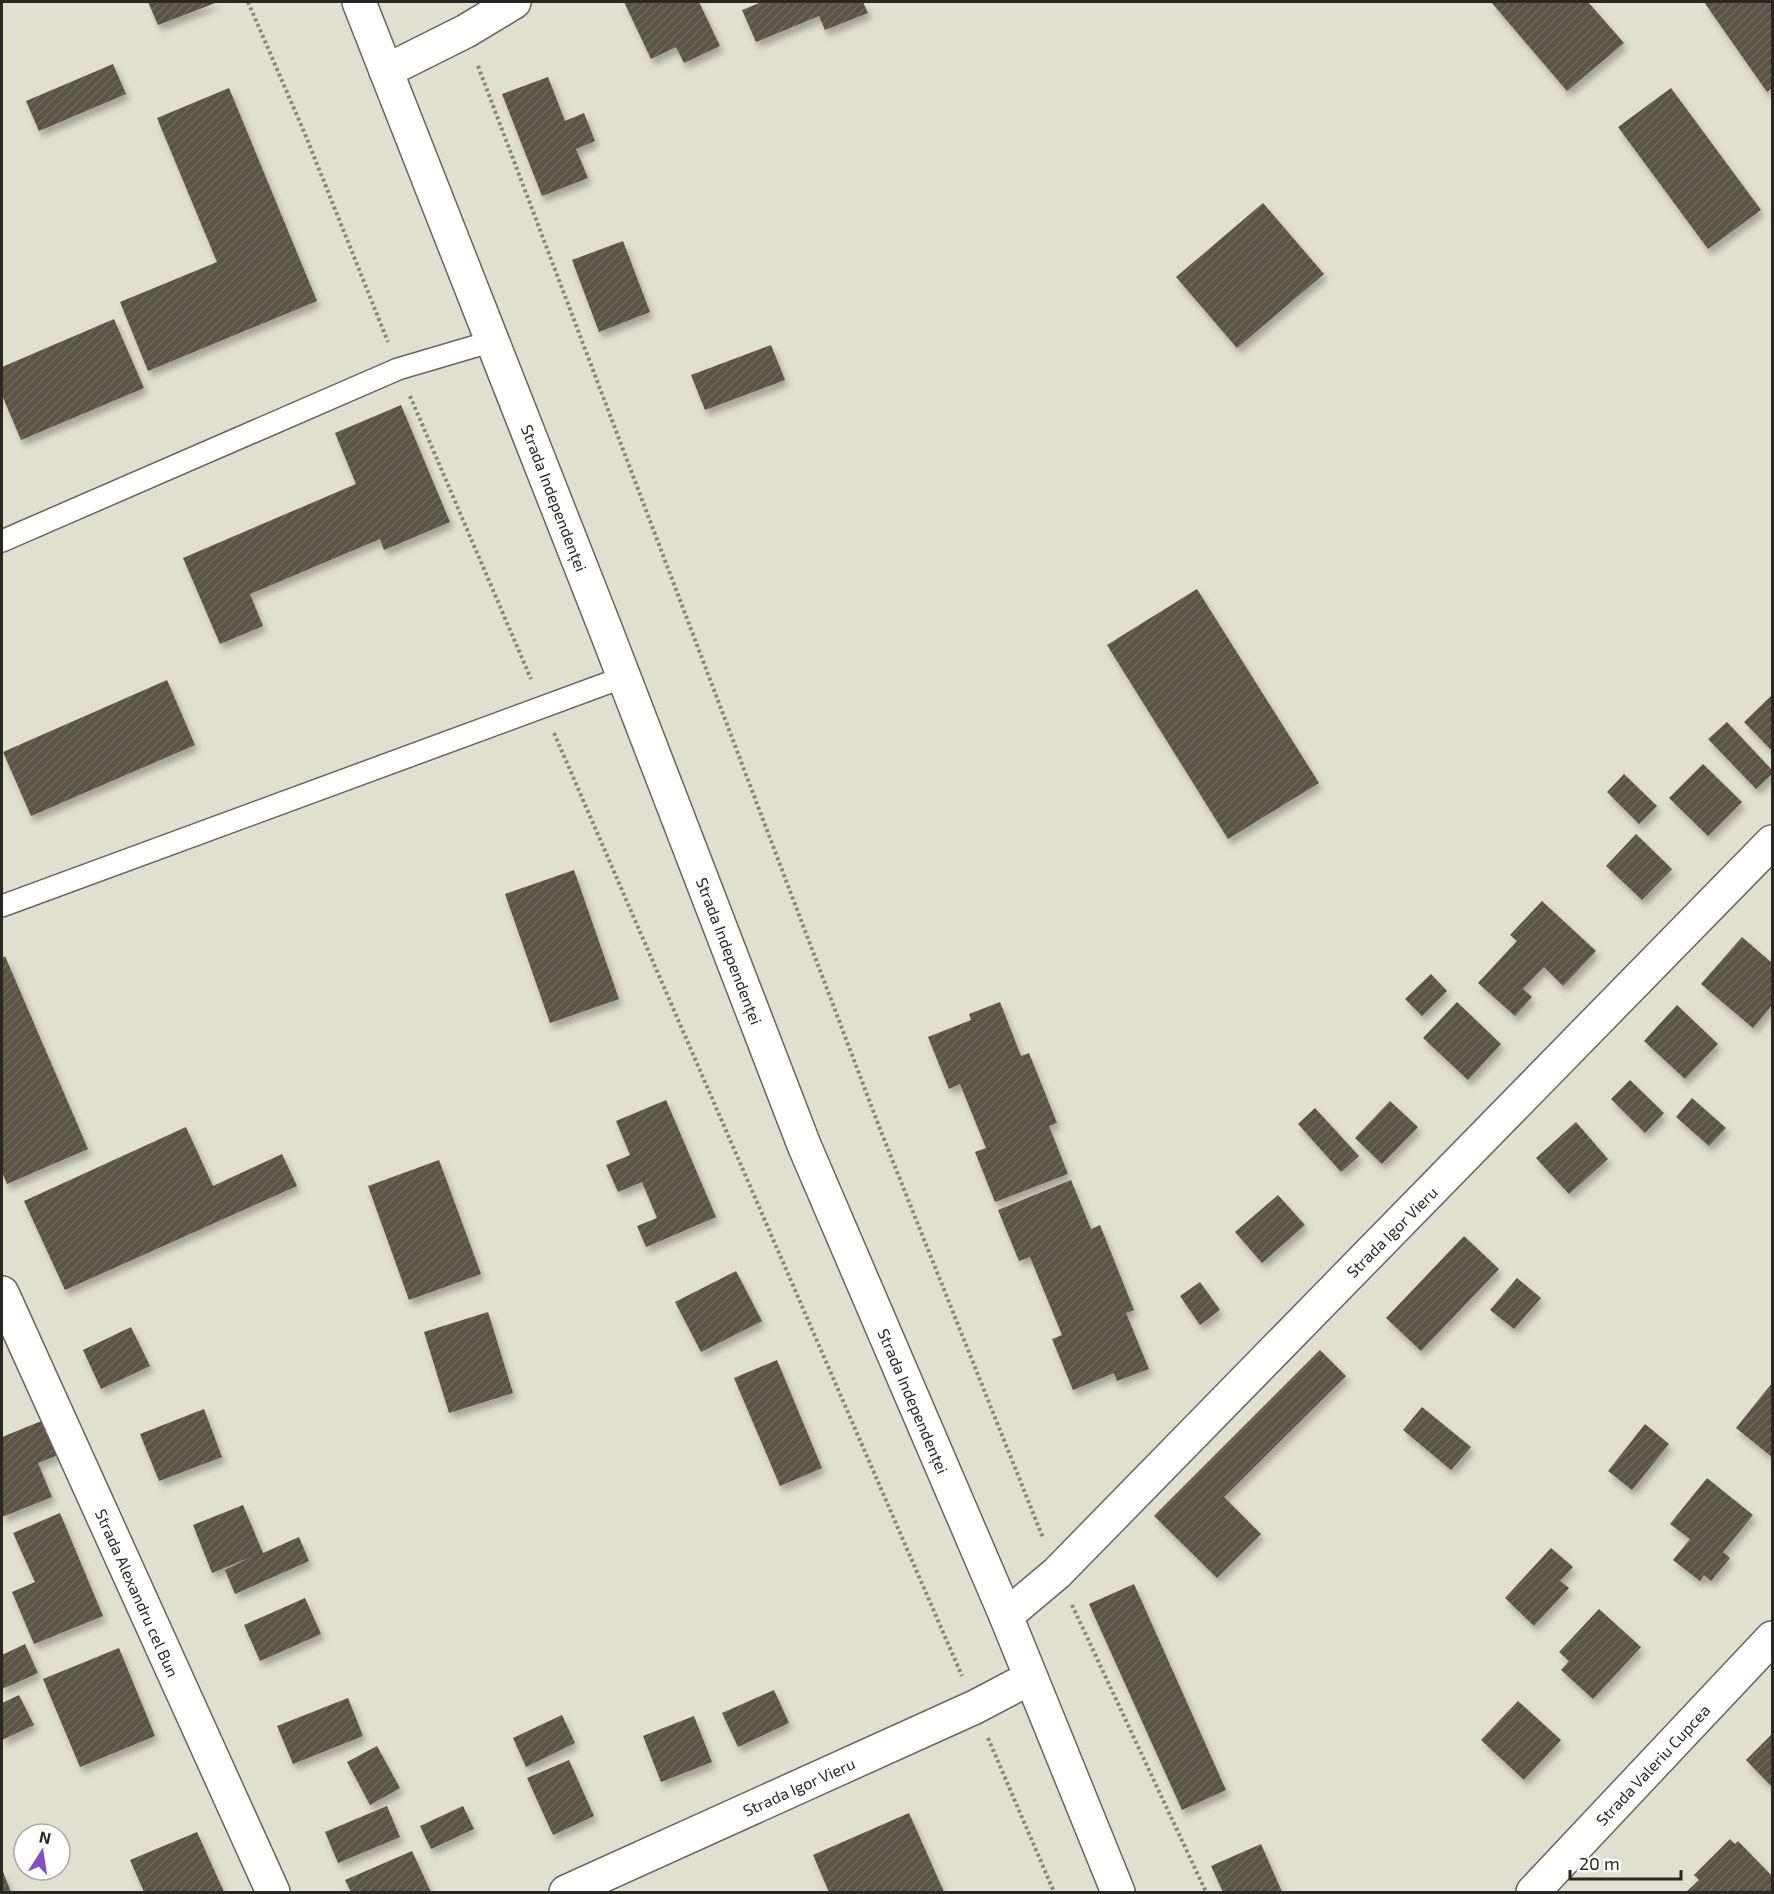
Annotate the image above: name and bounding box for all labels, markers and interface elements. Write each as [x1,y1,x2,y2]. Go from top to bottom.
street label: Strada Independenței [516,422,591,575]
street label: Strada Independenței [691,875,766,1028]
street label: Strada Igor Vieru [1342,1182,1441,1281]
street label: Strada Independenței [872,1325,953,1477]
street label: Strada Alexandru cel Bun [92,1506,183,1680]
street label: Strada Valeriu Cupcea [1592,1700,1714,1829]
street label: Strada Igor Vieru [740,1753,858,1820]
north arrow [12,1822,72,1882]
text: N [38,1826,53,1847]
scale bar [1570,1843,1681,1881]
text: 20 m [1579,1852,1620,1874]

